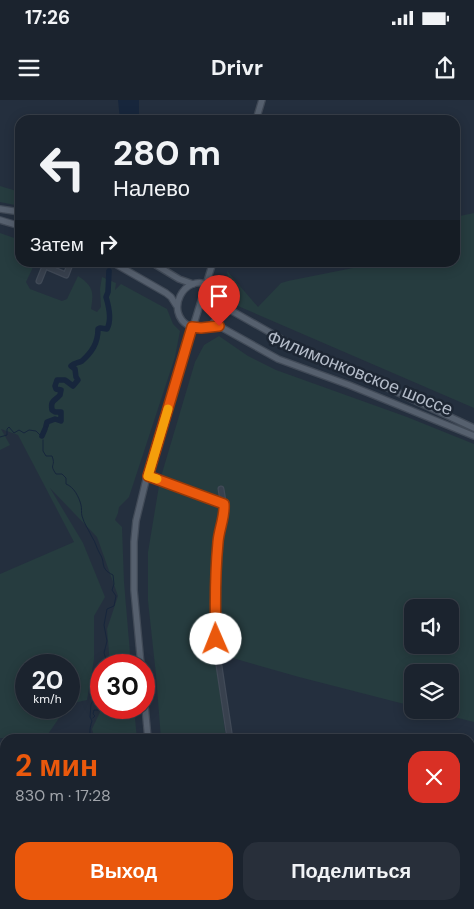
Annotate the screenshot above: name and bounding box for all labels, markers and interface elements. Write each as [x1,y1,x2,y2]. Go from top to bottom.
text: 17:26 [25,5,70,30]
text: Drivr [211,53,263,82]
icon: menu [15,54,43,82]
icon: share [431,54,459,82]
text: 280 m [113,130,221,176]
icon: left [30,135,95,200]
text: Налево [113,174,190,203]
icon: right [94,230,122,258]
text: Затем [30,232,84,257]
pin [198,275,240,326]
icon: arrive [205,282,233,310]
street label: Филимонковское шоссе [264,325,456,421]
map controls [404,599,459,719]
button: sound [404,599,459,654]
position arrow [189,612,241,664]
speed limit sign: 30 [90,654,155,719]
text: 20 [32,664,63,697]
button: layers [404,664,459,719]
text: km/h [33,691,62,707]
text: 2 мин [15,746,98,785]
button: close [408,751,460,803]
text: 830 m · 17:28 [15,785,111,806]
button: Выход [15,842,233,900]
button: Поделиться [243,842,460,900]

